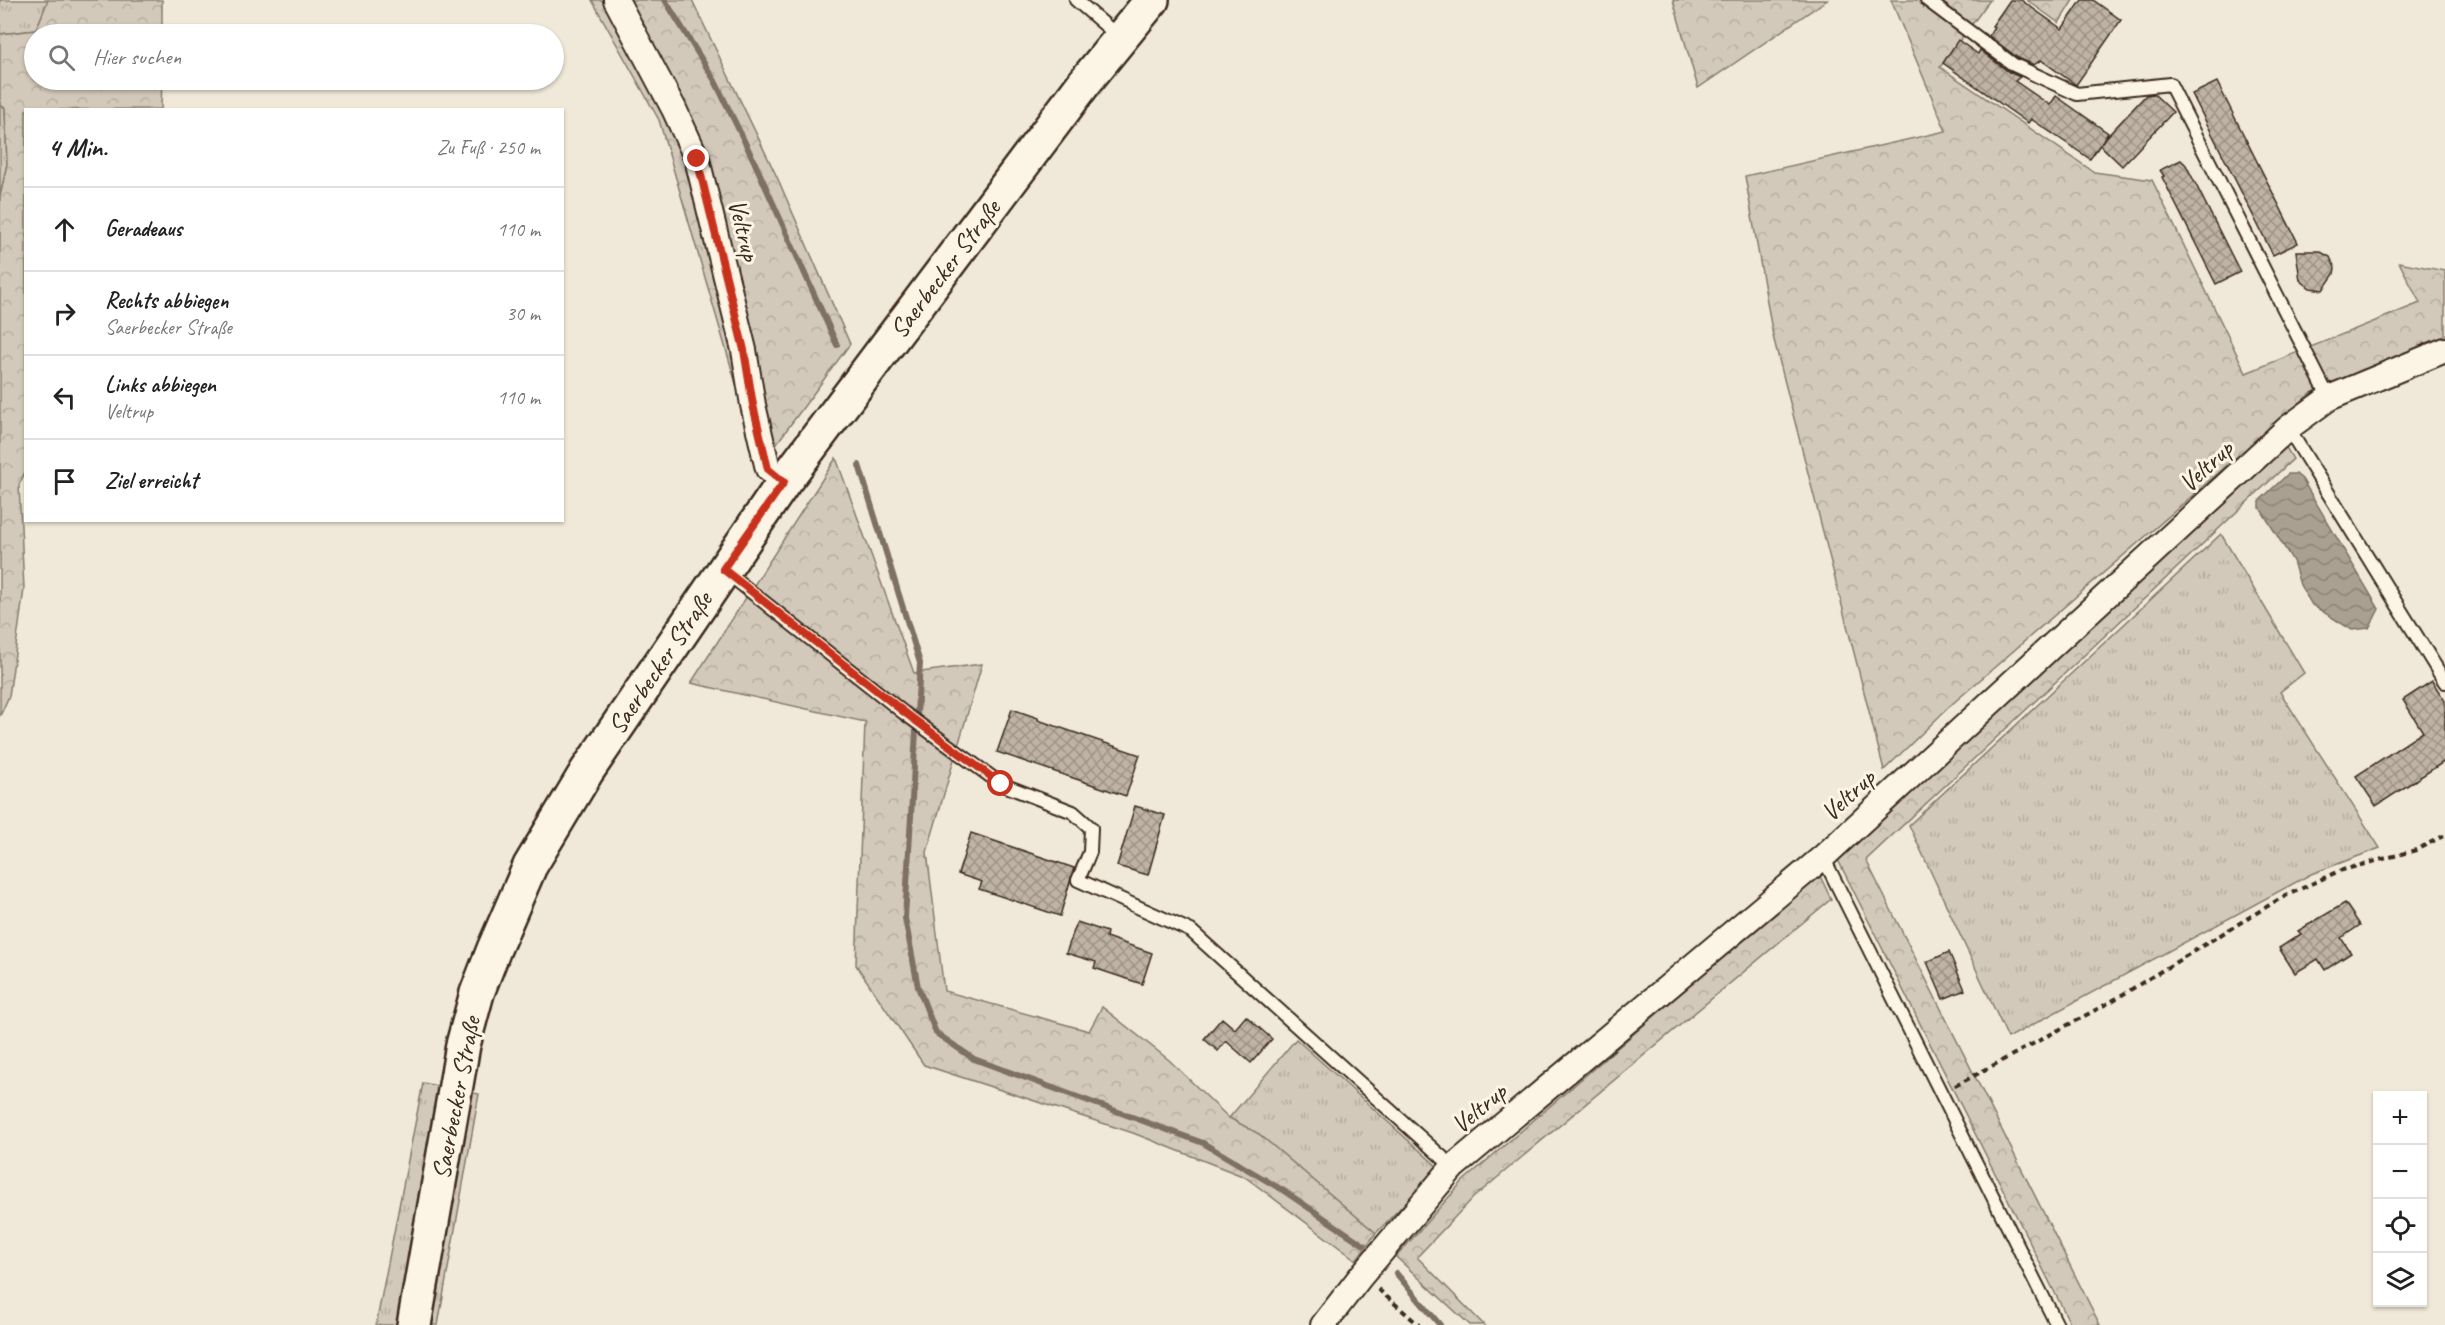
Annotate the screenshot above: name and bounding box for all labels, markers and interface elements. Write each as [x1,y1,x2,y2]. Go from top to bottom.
search box [24,24,564,90]
icon: search [45,41,78,74]
text: Hier suchen [93,43,181,71]
text: 4 Min. [48,131,107,164]
text: Zu Fuß · 250 m [437,135,540,160]
route end [683,145,709,171]
street label: Saerbecker Straße [882,191,1009,345]
street label: Veltrup [720,196,768,265]
icon: ahead [48,213,81,246]
text: Geradeaus [105,215,182,243]
text: 110 m [497,217,540,242]
text: Rechts abbiegen [105,287,228,315]
icon: right [48,297,81,330]
text: 30 m [506,301,540,326]
text: Saerbecker Straße [105,315,232,340]
text: Links abbiegen [105,371,216,399]
icon: left [48,381,81,414]
text: 110 m [497,385,540,410]
text: Veltrup [105,399,153,424]
street label: Veltrup [2172,432,2241,499]
icon: arrive [48,465,81,498]
text: Ziel erreicht [105,467,198,495]
street label: Saerbecker Straße [600,583,721,740]
street label: Veltrup [1814,761,1883,828]
route start [987,770,1013,796]
street label: Saerbecker Straße [424,1012,488,1182]
street label: Veltrup [1444,1075,1514,1141]
map controls [2373,1091,2427,1307]
button: + [2373,1091,2427,1145]
button: − [2373,1145,2427,1199]
button: locate [2373,1199,2427,1253]
button: layers [2373,1253,2427,1307]

